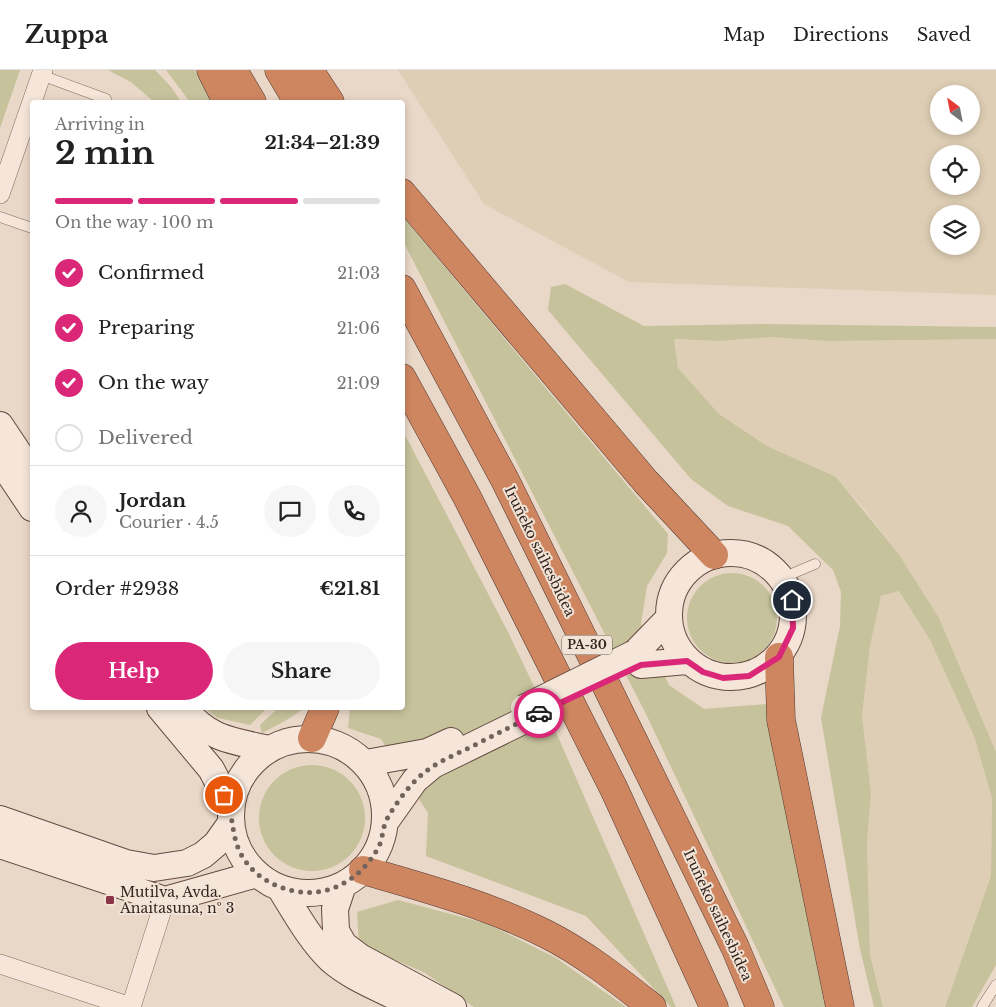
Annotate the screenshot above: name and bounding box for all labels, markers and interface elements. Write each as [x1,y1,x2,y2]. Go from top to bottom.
text: Zuppa [25,20,108,49]
text: Map [723,24,765,46]
text: Directions [793,24,889,46]
text: Saved [917,24,971,46]
north arrow [930,85,980,135]
map controls [930,85,980,255]
text: Arriving in [55,114,145,134]
text: 21:34–21:39 [264,131,380,154]
text: 2 min [55,133,155,173]
button: locate [930,145,980,195]
button: layers [930,205,980,255]
text: On the way · 100 m [55,212,213,232]
icon: check [55,259,83,287]
text: Confirmed [98,261,204,284]
text: 21:03 [337,263,380,283]
icon: check [55,314,83,342]
text: Preparing [98,316,194,339]
text: 21:06 [337,318,380,338]
icon: check [55,369,83,397]
text: On the way [98,371,209,394]
text: 21:09 [337,373,380,393]
text: Delivered [98,426,193,449]
street label: Iruñeko saihesbidea [501,483,580,619]
button: person [55,485,107,537]
button: chat [264,485,316,537]
button: phone [328,485,380,537]
text: Jordan [119,489,186,512]
text: Courier · 4.5 [119,512,219,532]
text: Order #2938 [55,577,179,600]
text: €21.81 [320,577,380,600]
pin [771,579,813,621]
icon: home [778,586,806,614]
road number: PA-30 [562,636,612,654]
button: Help [55,642,213,700]
button: Share [223,642,380,700]
courier [514,688,564,738]
icon: car [525,699,553,727]
pin [203,774,245,816]
icon: bag [210,781,238,809]
street label: Iruñeko saihesbidea [680,846,756,984]
place label: Mutilva, Avda. Anaitasuna, nº 3 [119,883,234,917]
marker: Mutilva, Avda. Anaitasuna, nº 3 [104,894,116,906]

